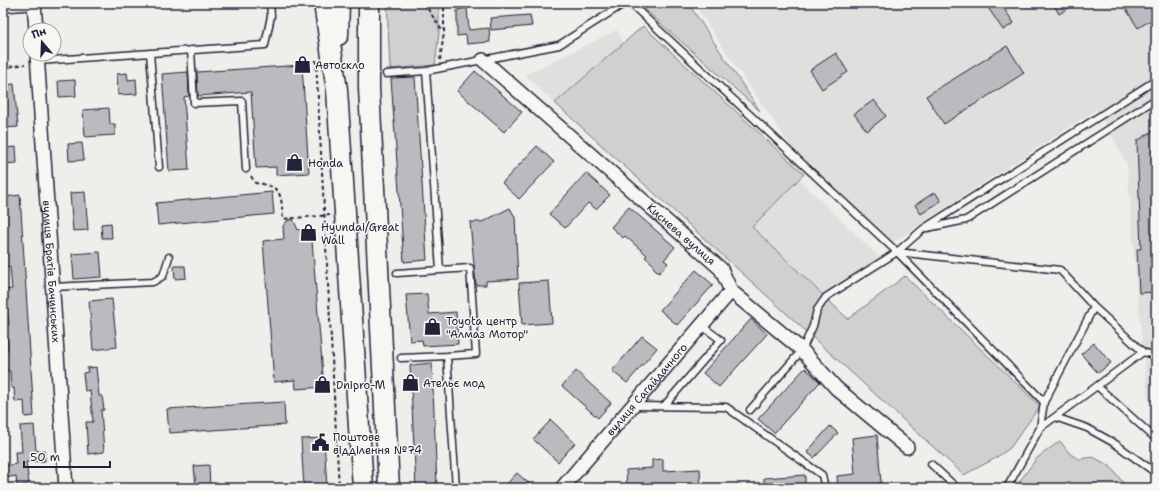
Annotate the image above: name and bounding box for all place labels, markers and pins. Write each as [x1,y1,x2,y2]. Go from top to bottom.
shop icon: Автоскло [292,55,312,75]
place label: Автоскло [315,58,365,73]
shop icon: Honda [285,153,305,173]
place label: Honda [308,156,343,171]
place label: Hyundai/Great Wall [321,220,399,248]
shop icon: Hyundai/Great Wall [298,223,318,243]
place label: Toyota центр "Алмаз Мотор" [446,314,528,342]
shop icon: Toyota центр "Алмаз Мотор" [423,317,443,337]
shop icon: Ательє мод [400,373,420,393]
shop icon: Dnipro-M [313,375,333,395]
place label: Ательє мод [423,376,485,391]
place label: Dnipro-M [336,378,386,393]
place label: Поштове відділення №74 [333,430,422,458]
public building icon: Поштове відділення №74 [310,433,330,453]

